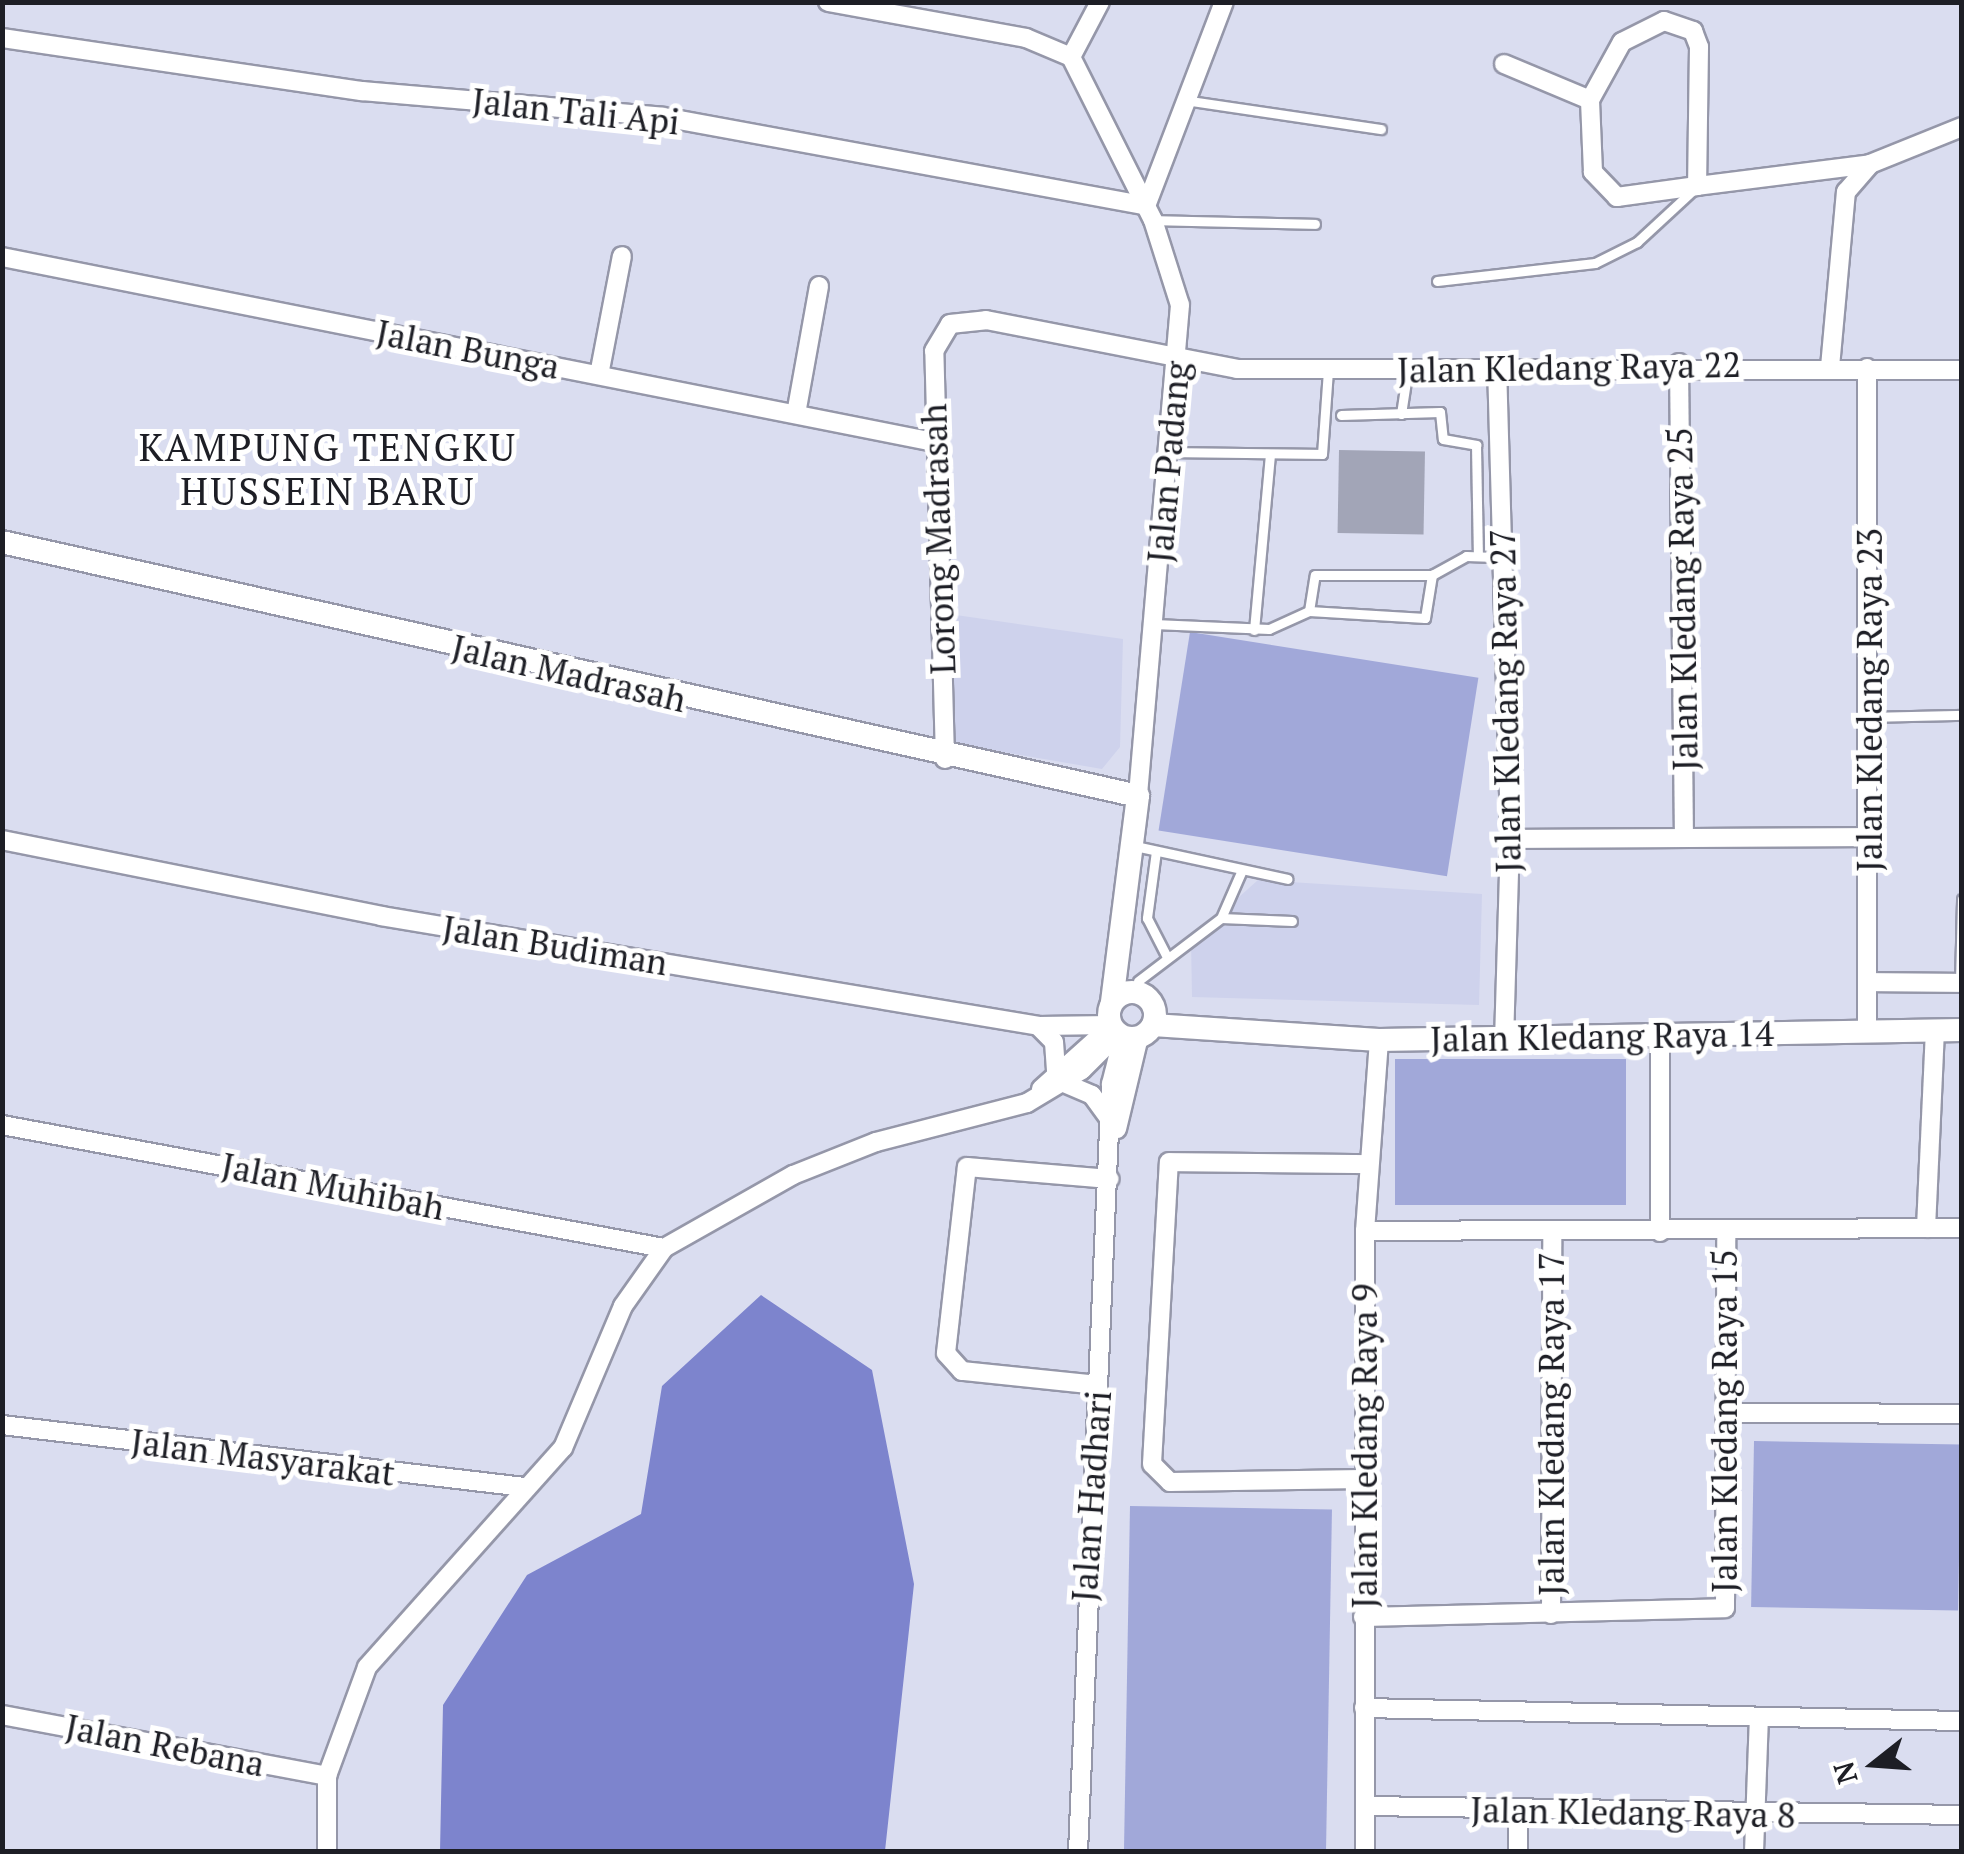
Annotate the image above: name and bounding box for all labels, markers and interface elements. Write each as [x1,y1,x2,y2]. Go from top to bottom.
street label: Jalan Tali Api [470,79,682,143]
street label: Jalan Bunga [373,311,563,387]
street label: Jalan Kledang Raya 22 [1397,343,1741,391]
street label: Jalan Padang [1138,360,1198,564]
street label: Lorong Madrasah [912,403,964,675]
district label: KAMPUNG TENGKU HUSSEIN BARU [139,425,517,514]
street label: Jalan Kledang Raya 25 [1658,427,1706,771]
street label: Jalan Kledang Raya 23 [1848,528,1890,872]
street label: Jalan Kledang Raya 27 [1481,529,1529,873]
street label: Jalan Madrasah [448,626,690,720]
street label: Jalan Budiman [439,906,671,984]
street label: Jalan Kledang Raya 14 [1430,1012,1774,1060]
street label: Jalan Muhibah [218,1144,448,1228]
street label: Jalan Kledang Raya 15 [1703,1249,1745,1593]
street label: Jalan Kledang Raya 17 [1530,1252,1572,1596]
street label: Jalan Kledang Raya 9 [1343,1283,1385,1609]
street label: Jalan Hadhari [1063,1389,1119,1603]
street label: Jalan Masyarakat [129,1420,397,1494]
street label: Jalan Rebana [62,1705,268,1785]
north arrow [1824,1714,1924,1814]
text: N [1824,1757,1866,1788]
street label: Jalan Kledang Raya 8 [1470,1788,1796,1836]

